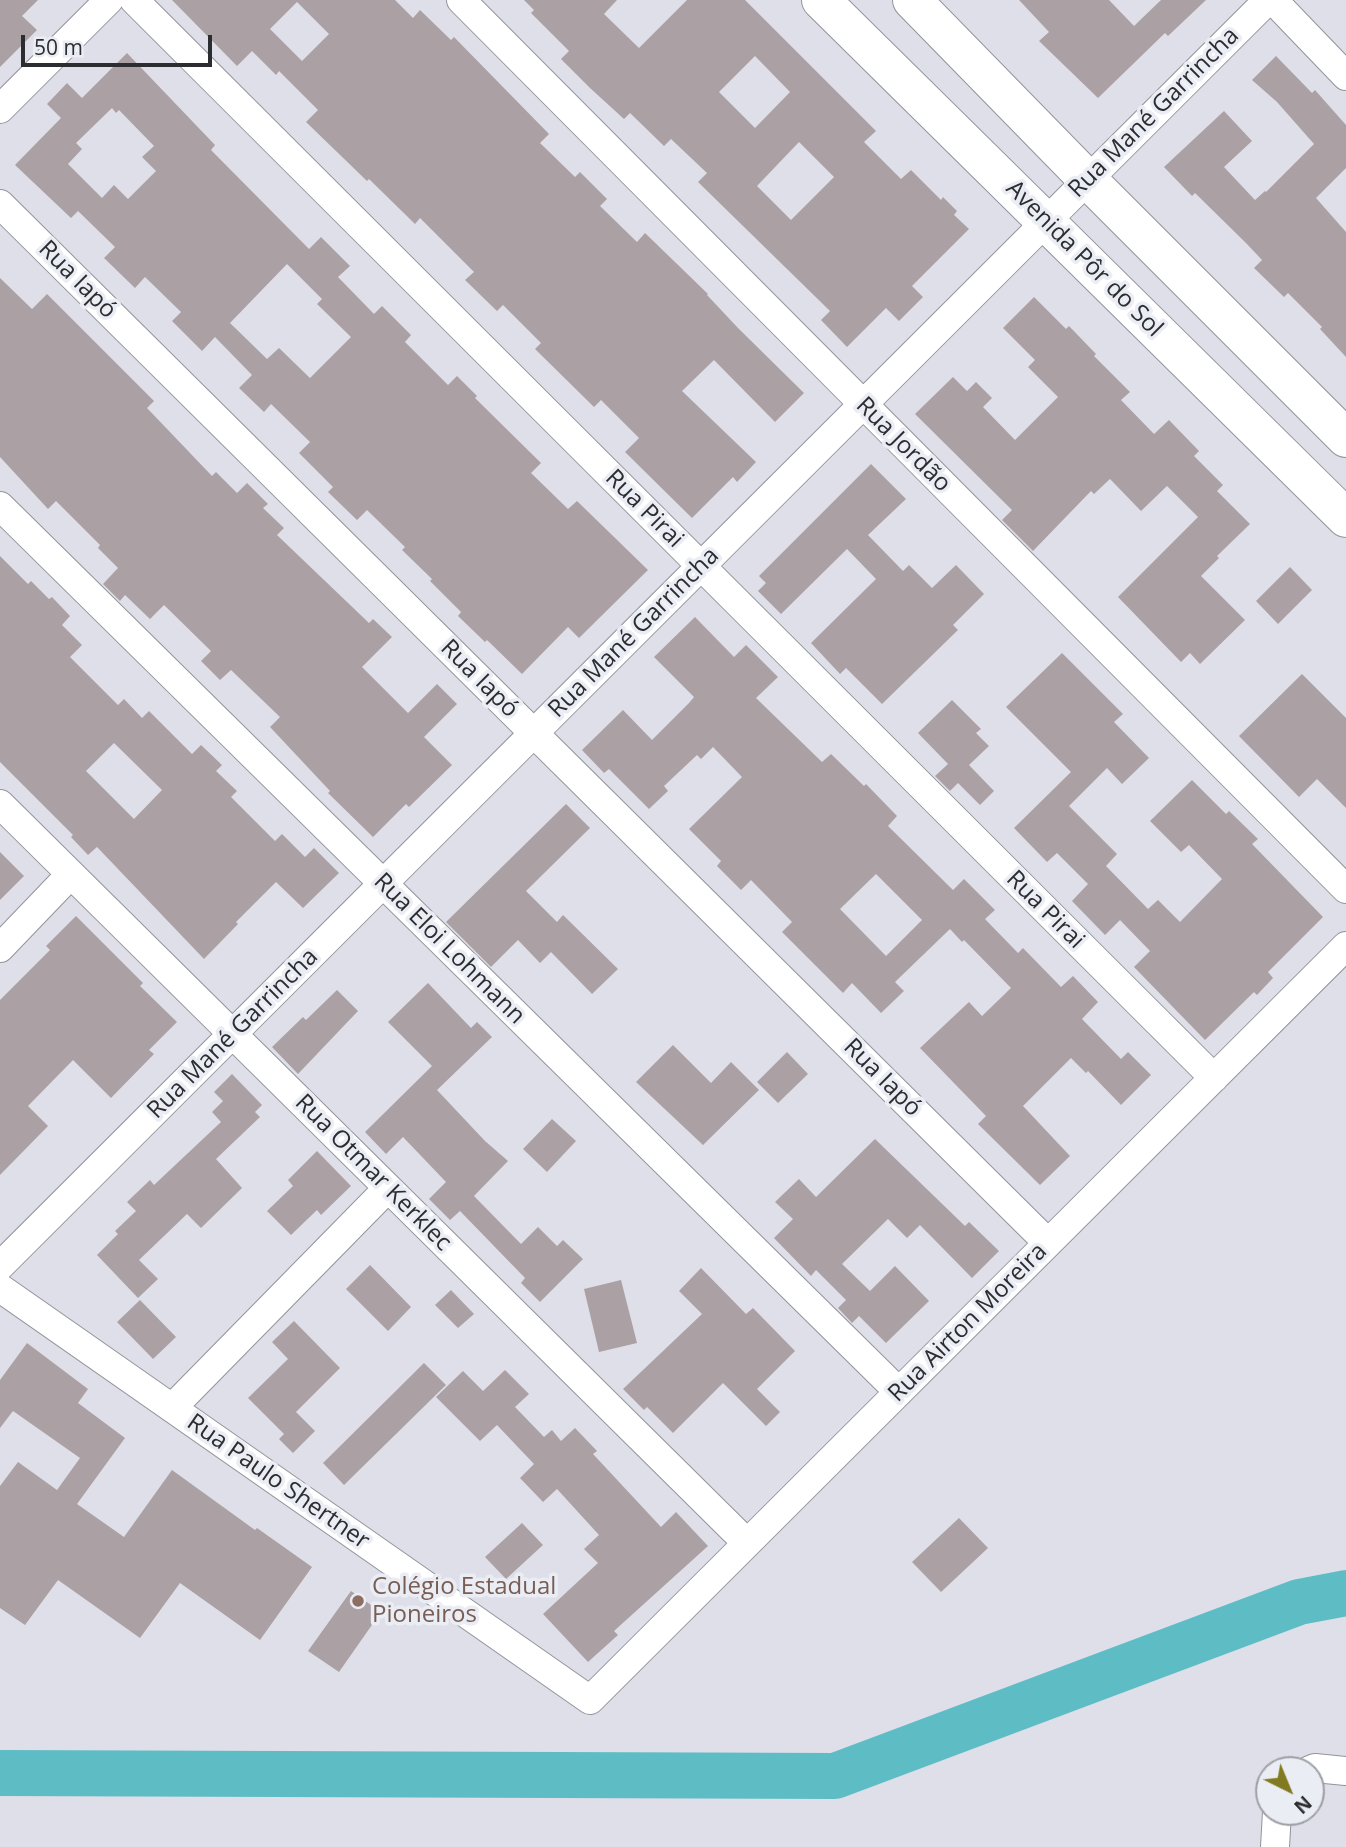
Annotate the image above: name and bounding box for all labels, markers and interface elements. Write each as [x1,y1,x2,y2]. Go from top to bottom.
scale bar [24,21,215,65]
street label: Rua Mané Garrincha [1063,22,1245,204]
text: 50 m [34,33,83,61]
street label: Avenida Pôr do Sol [1000,175,1168,343]
street label: Rua Iapó [32,235,122,325]
street label: Rua Jordão [850,392,956,498]
street label: Rua Pirai [599,464,689,554]
street label: Rua Mané Garrincha [543,542,725,724]
street label: Rua Iapó [434,634,524,724]
street label: Rua Pirai [1000,865,1090,955]
street label: Rua Eloi Lohmann [367,867,531,1031]
street label: Rua Mané Garrincha [142,943,324,1125]
street label: Rua Iapó [837,1033,927,1123]
street label: Rua Otmar Kerklec [289,1089,457,1257]
street label: Rua Airton Moreira [883,1238,1053,1408]
street label: Rua Paulo Shertner [181,1408,375,1556]
place label: Colégio Estadual Pioneiros [372,1573,556,1629]
marker: Colégio Estadual Pioneiros [350,1593,366,1609]
north arrow [1255,1756,1325,1826]
text: N [1288,1790,1317,1820]

